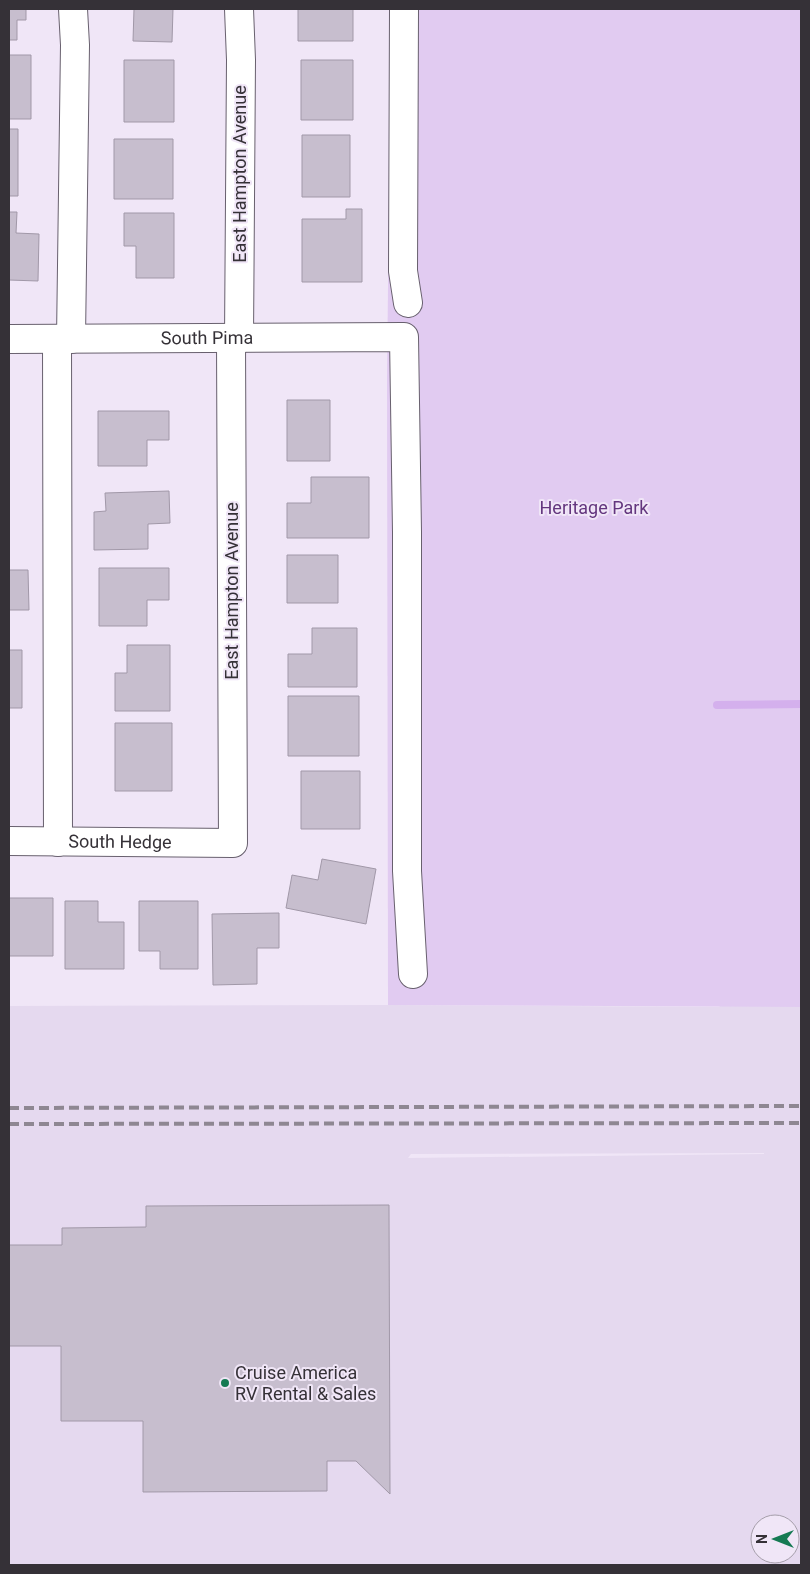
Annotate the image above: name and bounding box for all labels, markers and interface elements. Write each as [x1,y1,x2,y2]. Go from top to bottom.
street label: East Hampton Avenue [229,85,250,263]
street label: South Pima [161,327,253,348]
park label: Heritage Park [540,497,649,518]
street label: East Hampton Avenue [221,502,242,680]
street label: South Hedge [68,831,172,852]
place label: Cruise America RV Rental & Sales [235,1362,376,1404]
marker: Cruise America RV Rental & Sales [219,1377,231,1389]
north arrow [750,1514,800,1564]
text: N [754,1534,770,1544]

